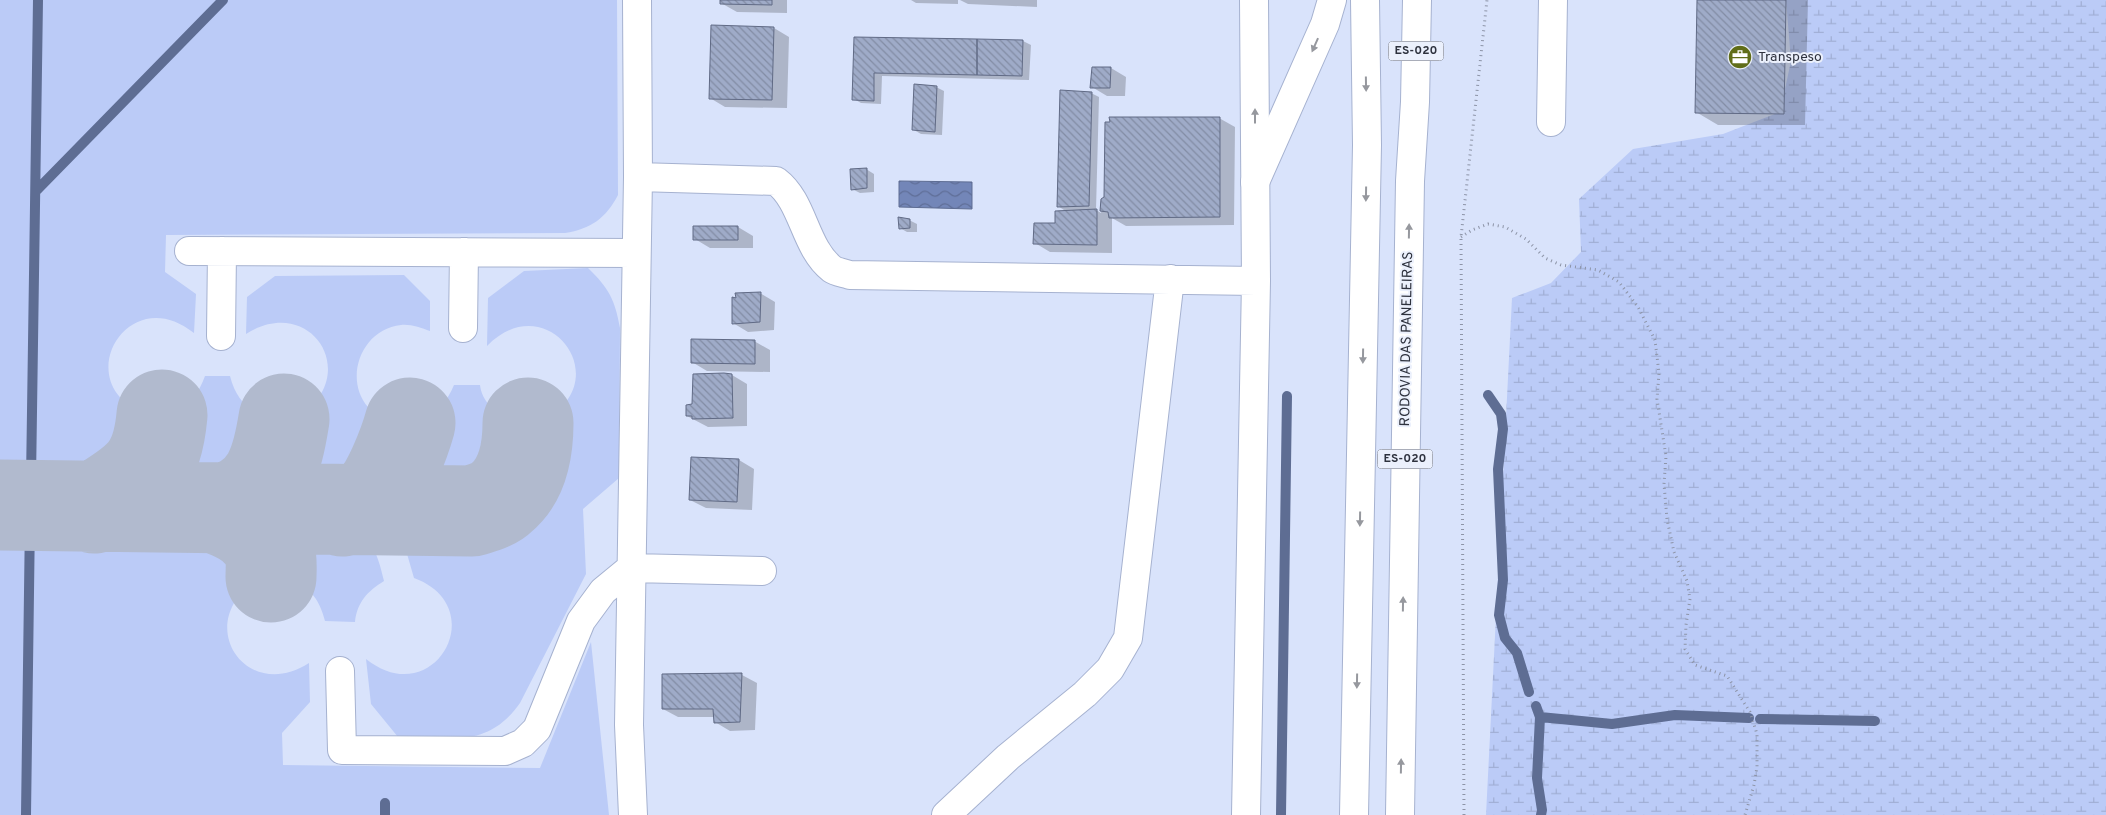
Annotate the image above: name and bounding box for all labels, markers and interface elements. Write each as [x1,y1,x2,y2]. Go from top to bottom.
one-way arrow [1311,38,1319,52]
road number: ES-020 [1388,41,1444,60]
office icon: Transpeso [1727,44,1753,70]
place label: Transpeso [1758,49,1822,66]
one-way arrow [1362,76,1370,92]
one-way arrow [1251,108,1259,124]
one-way arrow [1362,186,1370,202]
one-way arrow [1405,223,1413,239]
street label: RODOVIA DAS PANELEIRAS [1397,251,1417,427]
one-way arrow [1359,349,1367,365]
road number: ES-020 [1378,449,1432,468]
one-way arrow [1356,511,1364,527]
one-way arrow [1399,596,1407,612]
one-way arrow [1352,674,1360,690]
one-way arrow [1397,758,1405,774]

